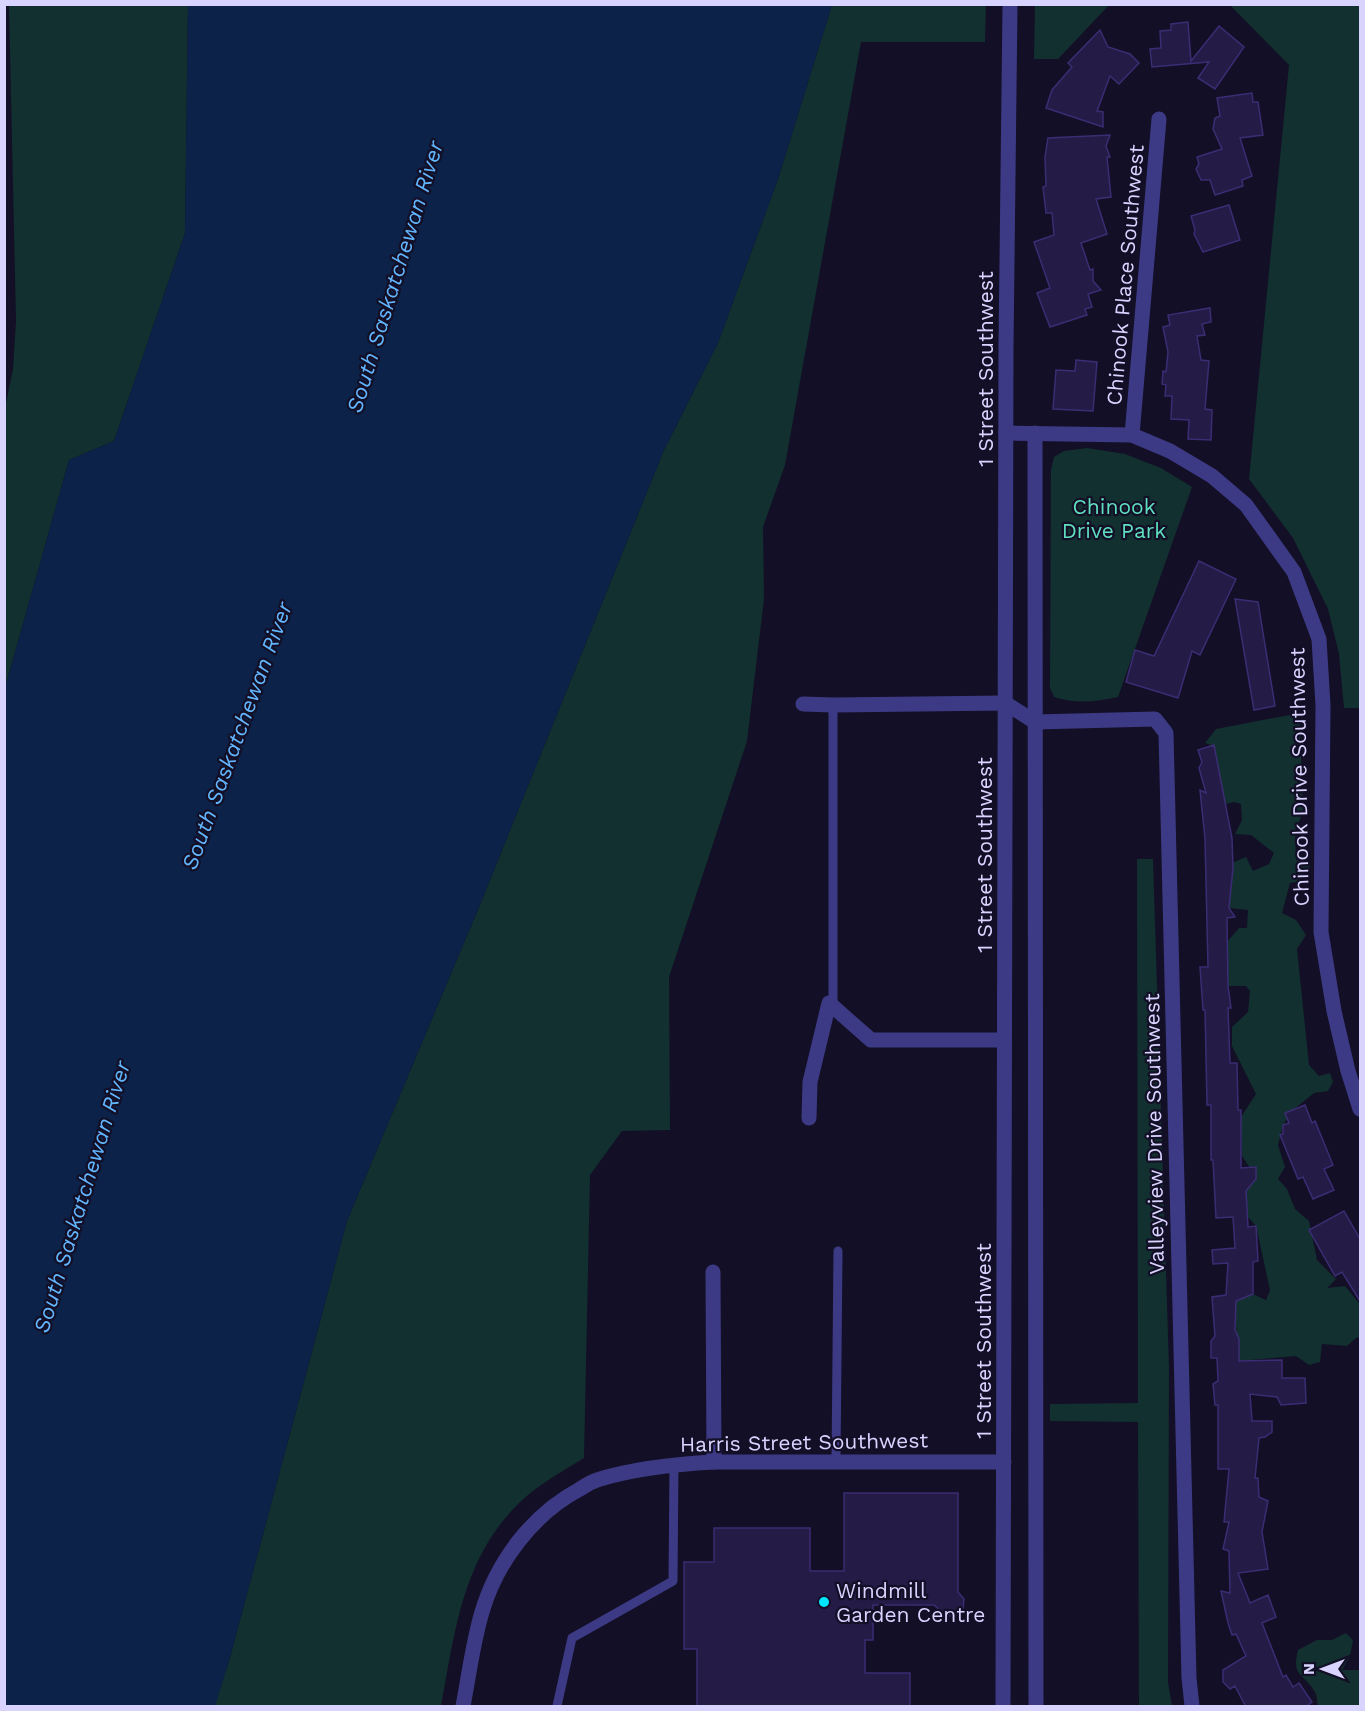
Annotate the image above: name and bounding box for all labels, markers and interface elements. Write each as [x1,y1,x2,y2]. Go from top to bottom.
water label: South Saskatchewan River [342,137,449,416]
street label: Chinook Place Southwest [1101,143,1149,406]
street label: 1 Street Southwest [973,271,998,467]
park label: Chinook Drive Park [1062,494,1166,543]
water label: South Saskatchewan River [177,597,298,873]
street label: Chinook Drive Southwest [1284,647,1314,907]
street label: 1 Street Southwest [972,757,997,953]
street label: Valleyview Drive Southwest [1139,993,1169,1275]
water label: South Saskatchewan River [29,1057,136,1336]
street label: 1 Street Southwest [971,1243,996,1439]
street label: Harris Street Southwest [680,1427,929,1457]
place label: Windmill Garden Centre [836,1578,985,1627]
marker: Windmill Garden Centre [817,1595,831,1609]
north arrow [1293,1639,1353,1699]
text: N [1299,1663,1318,1675]

